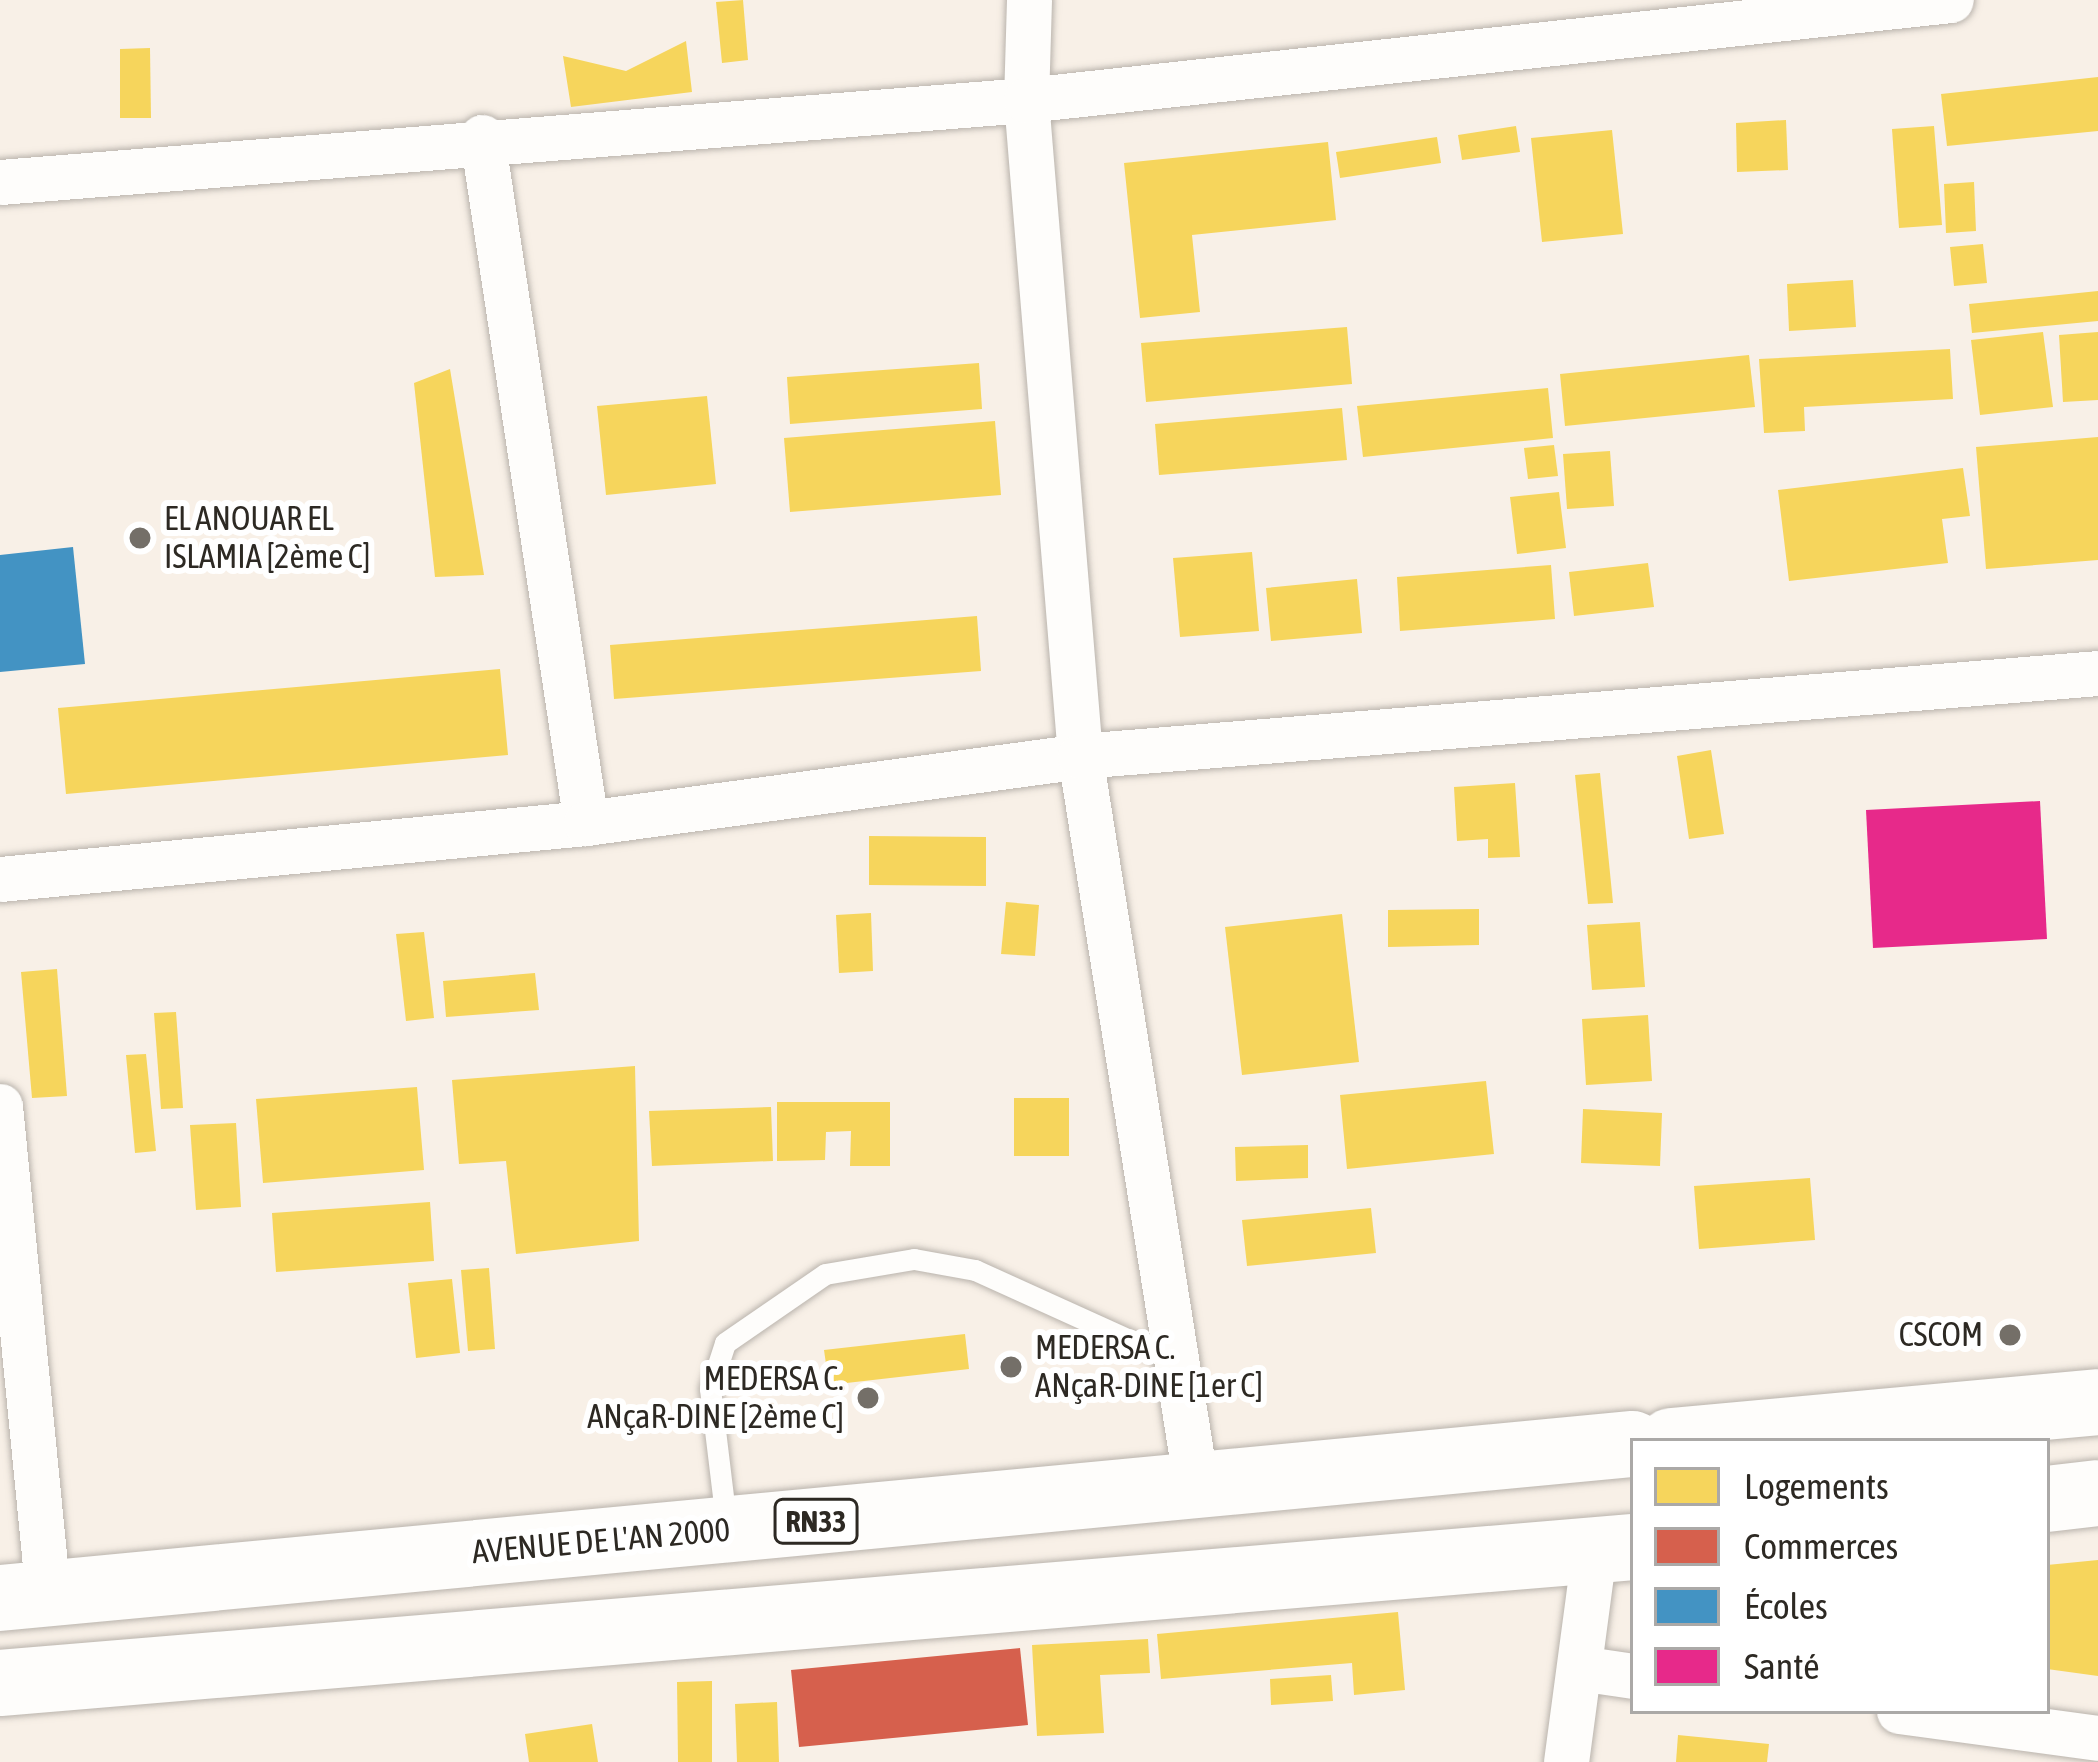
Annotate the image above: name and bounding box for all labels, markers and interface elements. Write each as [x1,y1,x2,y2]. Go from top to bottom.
place label: EL ANOUAR EL ISLAMIA [2ème C] [164,499,370,577]
marker: EL ANOUAR EL ISLAMIA [2ème C] [127,525,153,551]
place label: CSCOM [1899,1315,1983,1355]
marker: CSCOM [1994,1319,2026,1351]
place label: MEDERSA C. ANçaR-DINE [1er C] [1035,1328,1263,1406]
marker: MEDERSA C. ANçaR-DINE [1er C] [998,1354,1024,1380]
place label: MEDERSA C. ANçaR-DINE [2ème C] [587,1359,844,1437]
marker: MEDERSA C. ANçaR-DINE [2ème C] [855,1385,881,1411]
legend [1630,1438,2050,1714]
text: Logements [1744,1465,1889,1507]
road number: RN33 [771,1497,861,1545]
street label: AVENUE DE L'AN 2000 [470,1510,732,1572]
text: Commerces [1744,1525,1898,1567]
text: Écoles [1744,1585,1828,1627]
text: Santé [1744,1645,1820,1687]

